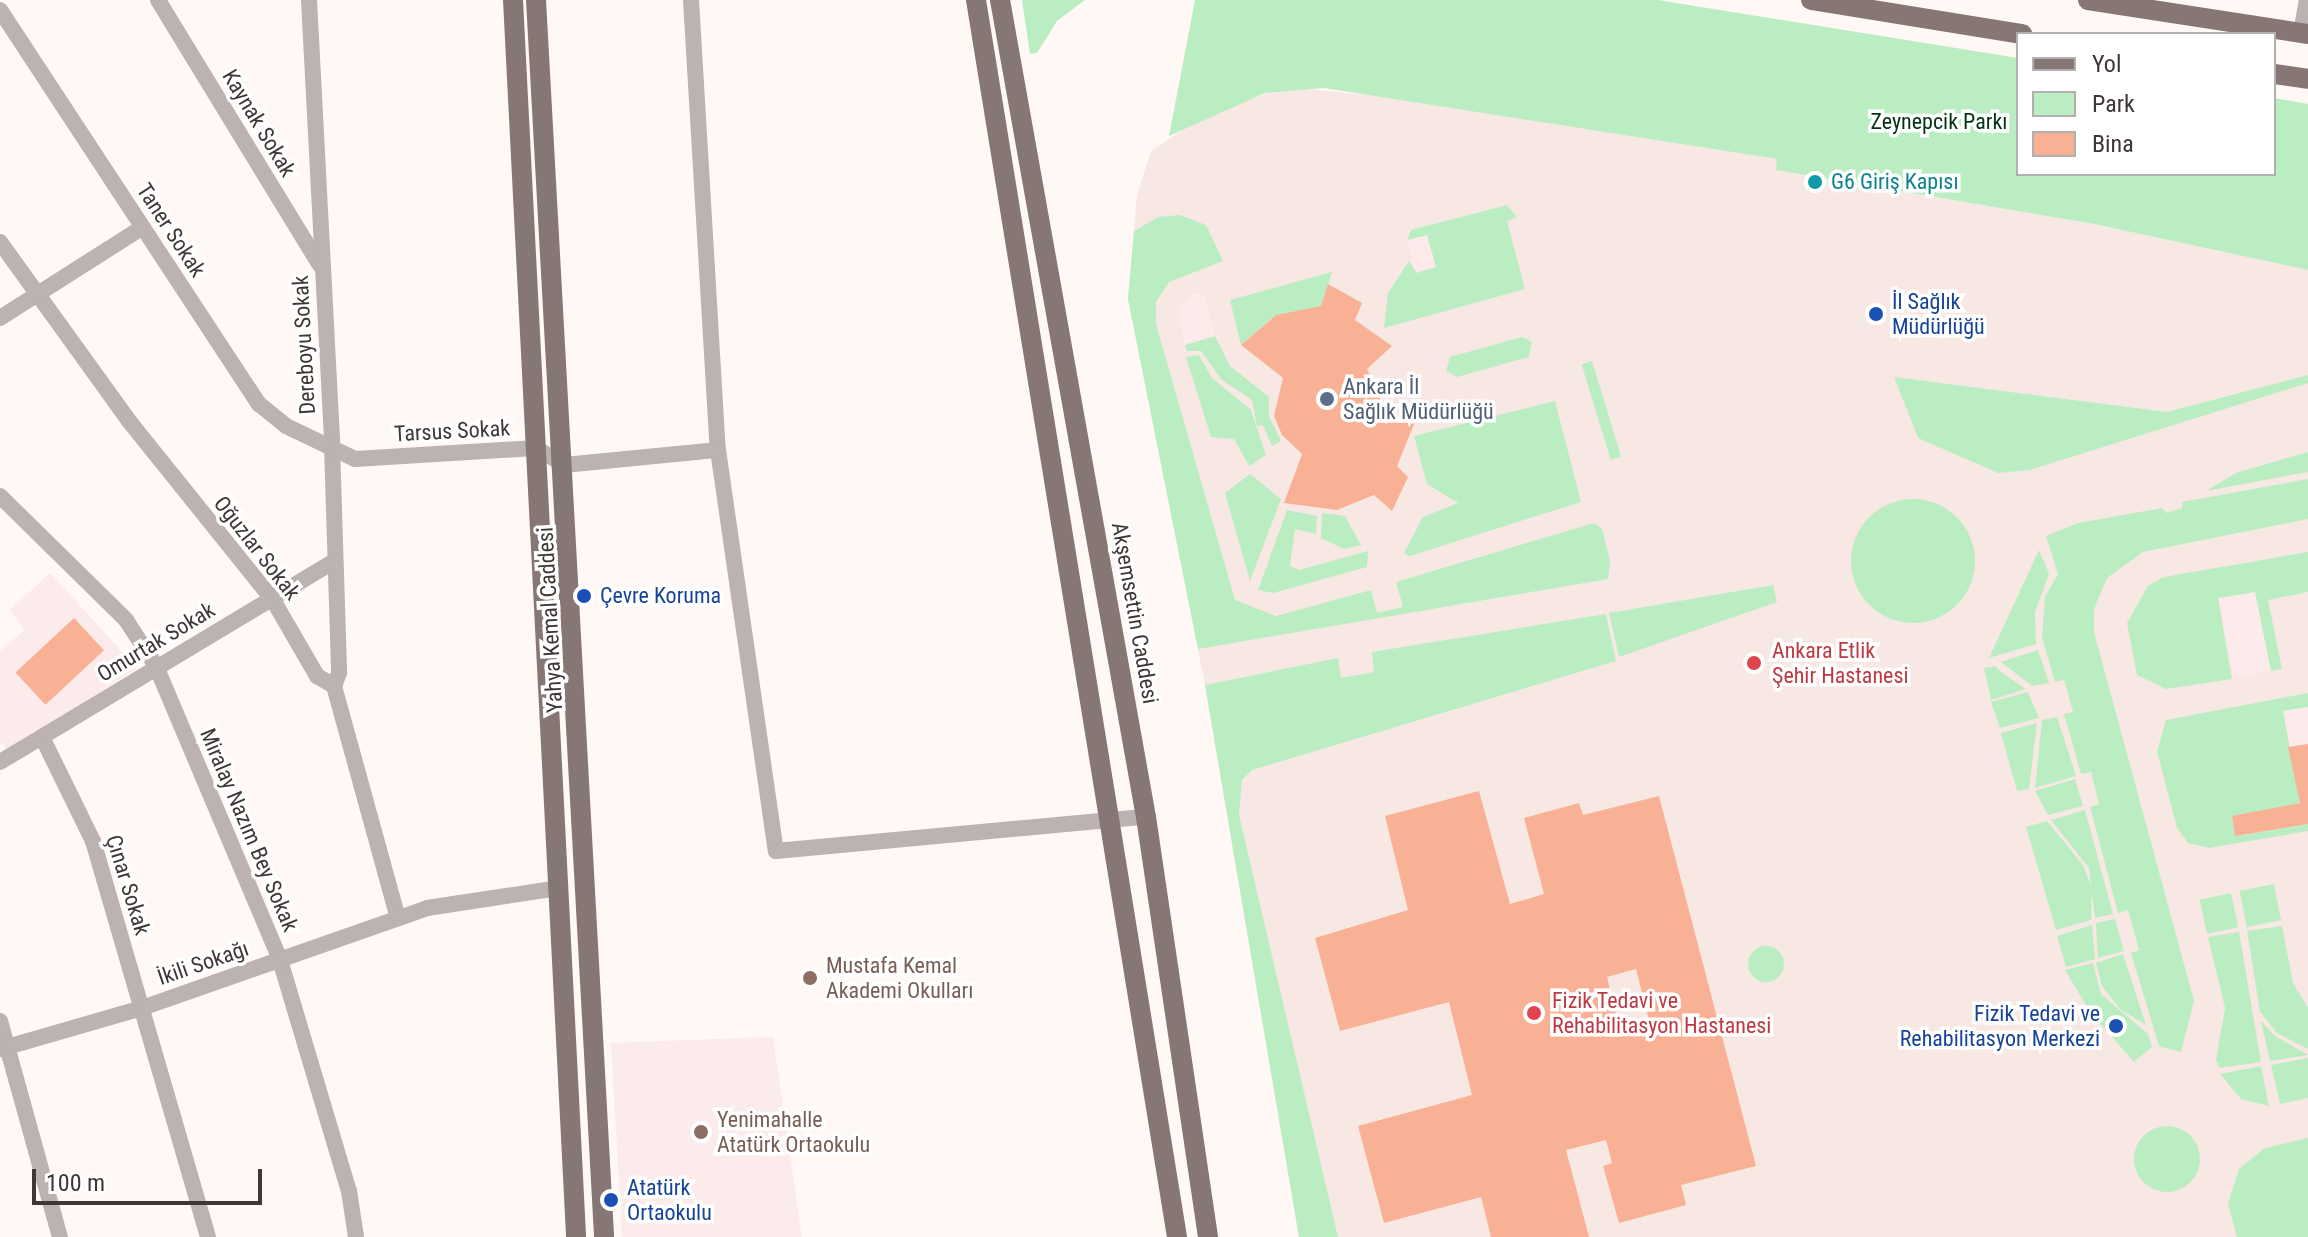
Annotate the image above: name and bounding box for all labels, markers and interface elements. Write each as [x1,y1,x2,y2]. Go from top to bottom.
legend [2016,32,2276,176]
text: Yol [2092,50,2121,78]
street label: Kaynak Sokak [217,65,301,181]
text: Park [2092,90,2135,118]
park label: Zeynepcik Parkı [1870,109,2008,135]
text: Bina [2092,130,2134,158]
place label: G6 Giriş Kapısı [1831,169,1959,195]
marker: G6 Giriş Kapısı [1806,173,1824,191]
street label: Taner Sokak [131,178,211,282]
street label: Dereboyu Sokak [287,275,321,415]
place label: İl Sağlık Müdürlüğü [1892,288,1985,340]
marker: İl Sağlık Müdürlüğü [1867,305,1885,323]
place label: Ankara İl Sağlık Müdürlüğü [1343,373,1494,424]
marker: Ankara İl Sağlık Müdürlüğü [1318,390,1336,408]
street label: Tarsus Sokak [393,415,511,447]
street label: Oğuzlar Sokak [208,491,306,605]
street label: Akşemsettin Caddesi [1106,520,1164,706]
street label: Yahya Kemal Caddesi [532,526,568,714]
place label: Çevre Koruma [600,583,721,609]
marker: Çevre Koruma [575,587,593,605]
street label: Omurtak Sokak [92,597,220,687]
place label: Ankara Etlik Şehir Hastanesi [1772,637,1908,688]
marker: Ankara Etlik Şehir Hastanesi [1743,652,1765,674]
street label: Miralay Nazım Bey Sokak [194,725,304,935]
street label: Çınar Sokak [100,832,156,938]
street label: İkili Sokağı [154,935,252,991]
place label: Mustafa Kemal Akademi Okulları [826,952,973,1004]
marker: Mustafa Kemal Akademi Okulları [801,969,819,987]
place label: Fizik Tedavi ve Rehabilitasyon Hastanesi [1552,987,1771,1038]
place label: Fizik Tedavi ve Rehabilitasyon Merkezi [1900,1000,2100,1052]
marker: Fizik Tedavi ve Rehabilitasyon Hastanesi [1523,1002,1545,1024]
marker: Fizik Tedavi ve Rehabilitasyon Merkezi [2107,1017,2125,1035]
place label: Yenimahalle Atatürk Ortaokulu [717,1106,870,1158]
marker: Yenimahalle Atatürk Ortaokulu [692,1123,710,1141]
scale bar [36,1153,266,1203]
text: 100 m [46,1169,105,1197]
place label: Atatürk Ortaokulu [627,1174,712,1226]
marker: Atatürk Ortaokulu [602,1191,620,1209]

